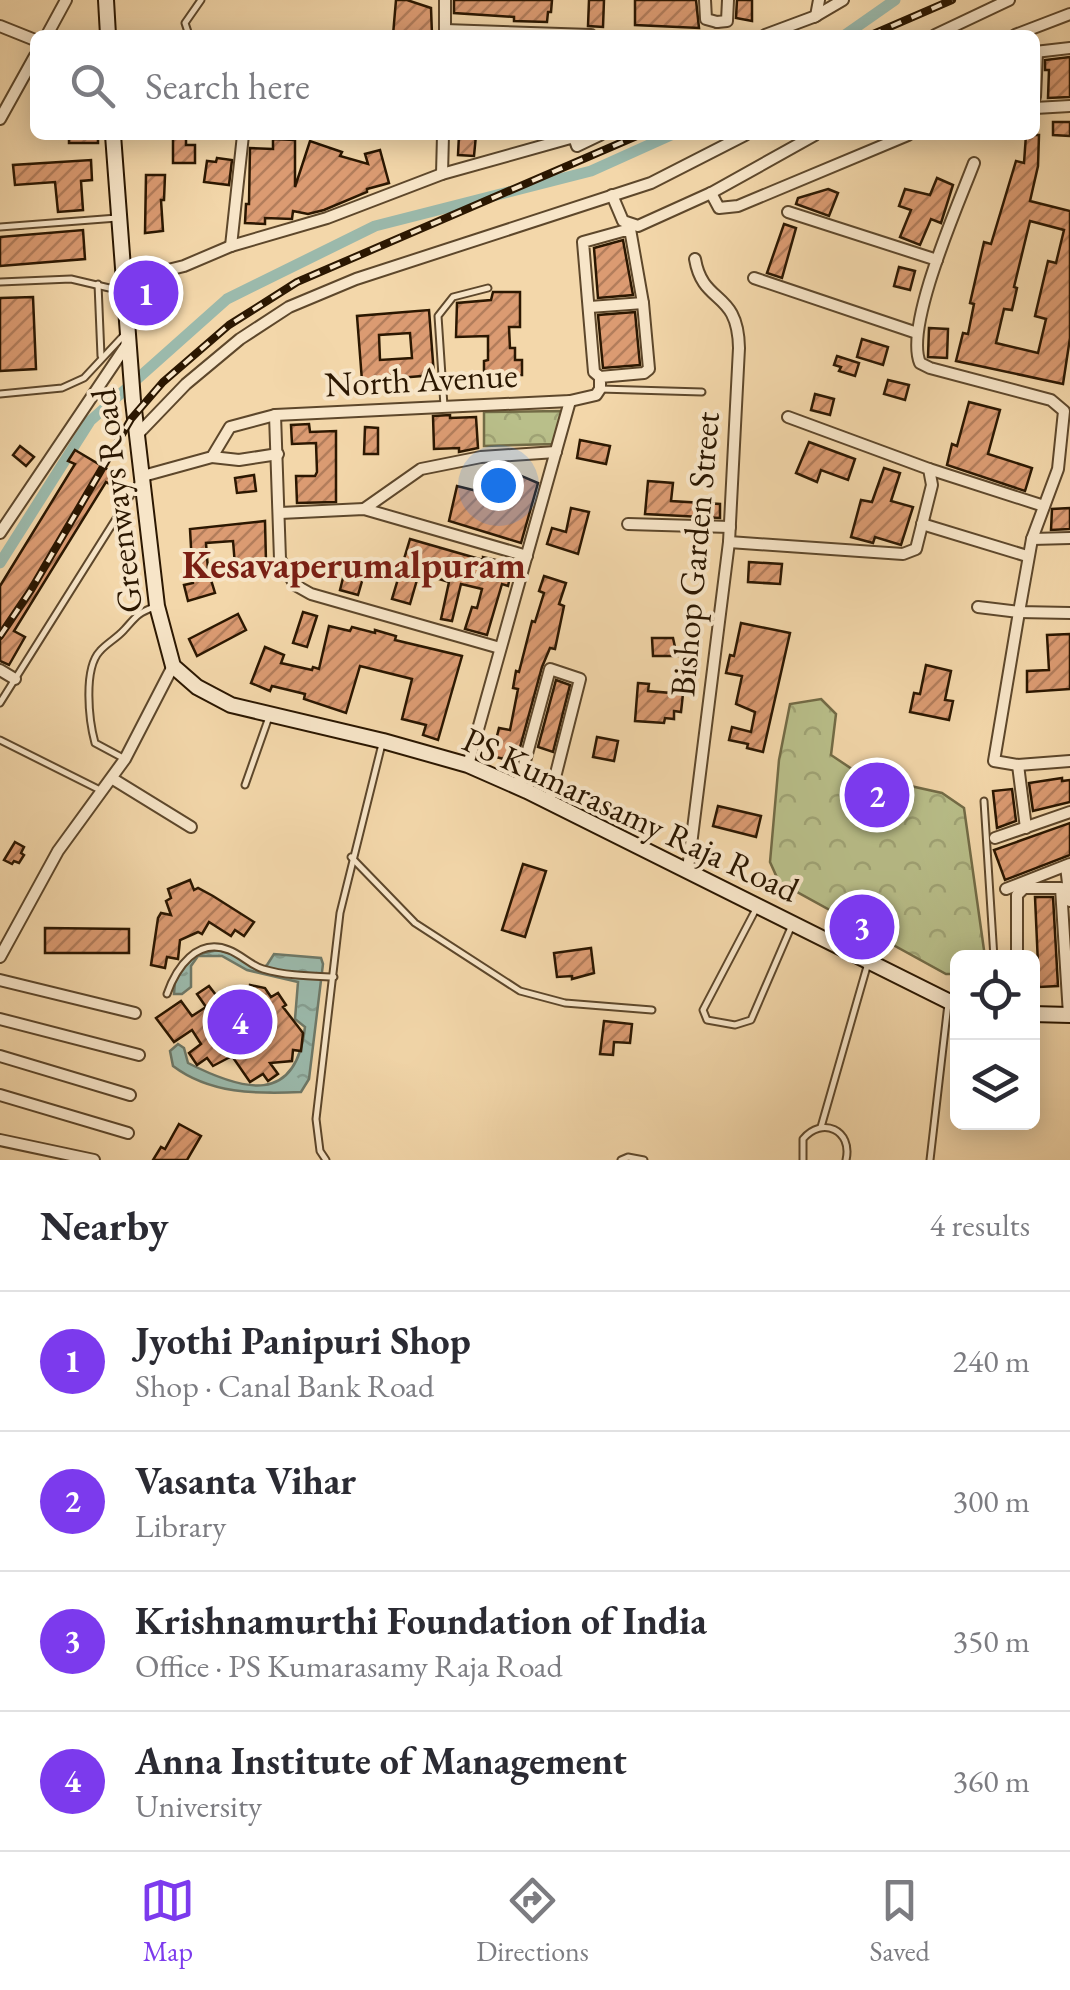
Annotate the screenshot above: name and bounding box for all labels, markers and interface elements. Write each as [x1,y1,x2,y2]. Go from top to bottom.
search box [30,30,1040,140]
icon: search [65,58,120,113]
text: Search here [145,61,310,110]
pin: 1 [114,256,178,330]
street label: North Avenue [323,351,519,407]
street label: Greenways Road [80,386,152,616]
street label: Bishop Garden Street [659,410,729,698]
your location [473,460,524,511]
district label: Kesavaperumalpuram [182,540,526,589]
street label: PS Kumarasamy Raja Road [456,716,807,912]
pin: 2 [844,758,910,832]
pin: 3 [830,890,894,964]
map controls [950,950,1040,1130]
button: locate [950,950,1040,1040]
pin: 4 [208,984,272,1060]
button: layers [950,1040,1040,1130]
text: Nearby [40,1198,169,1253]
text: 4 results [930,1204,1030,1246]
text: Jyothi Panipuri Shop [135,1316,471,1365]
text: 1 [64,1340,81,1382]
text: 240 m [953,1340,1030,1382]
text: Shop · Canal Bank Road [135,1365,434,1407]
text: Vasanta Vihar [135,1456,356,1505]
text: 2 [64,1480,81,1522]
text: 300 m [953,1480,1030,1522]
text: Library [135,1505,226,1547]
text: Krishnamurthi Foundation of India [135,1596,707,1645]
text: 3 [64,1620,81,1662]
text: 350 m [953,1620,1030,1662]
text: Office · PS Kumarasamy Raja Road [135,1645,563,1687]
text: Anna Institute of Management [135,1736,627,1785]
text: 4 [64,1760,81,1802]
text: 360 m [953,1760,1030,1802]
text: University [135,1785,262,1827]
tab: Map [140,1873,195,1969]
tab: Directions [476,1873,589,1969]
tab: Saved [870,1873,930,1969]

